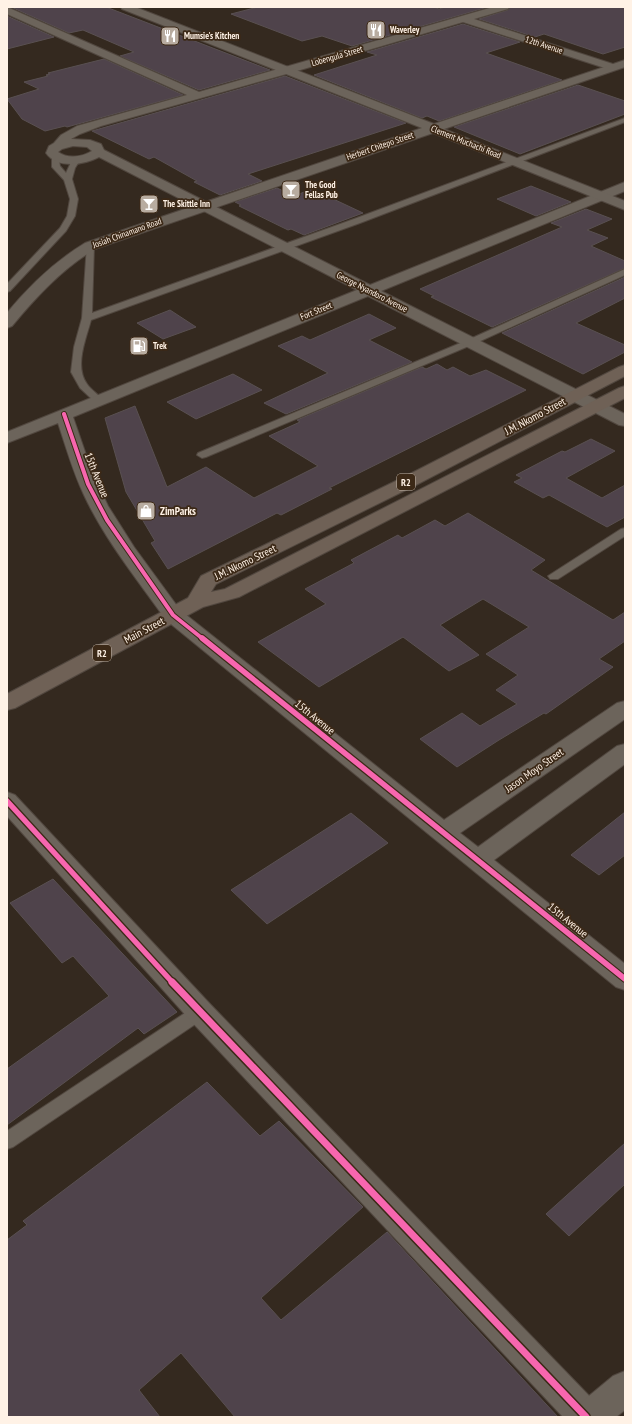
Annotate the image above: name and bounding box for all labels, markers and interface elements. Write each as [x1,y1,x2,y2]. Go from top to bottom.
restaurant icon: Waverley [365,19,387,41]
place label: Waverley [389,24,420,35]
restaurant icon: Mumsie's Kitchen [159,25,181,47]
place label: Mumsie's Kitchen [184,30,239,41]
street label: 12th Avenue [524,33,565,56]
street label: Lobengula Street [310,43,364,68]
street label: Clement Muchachi Road [430,122,503,161]
street label: Herbert Chitepo Street [345,129,415,162]
bar icon: The Good Fellas Pub [280,179,302,201]
place label: The Good Fellas Pub [305,179,338,200]
bar icon: The Skittle Inn [138,193,160,215]
place label: The Skittle Inn [163,198,210,209]
street label: Josiah Chinamano Road [90,215,163,250]
street label: George Nyandoro Avenue [335,269,410,314]
street label: Fort Street [298,299,334,322]
fuel station icon: Trek [128,335,150,357]
place label: Trek [153,340,167,351]
street label: J.M. Nkomo Street [501,394,568,438]
street label: 15th Avenue [82,450,113,500]
road number: R2 [397,474,415,490]
shop icon: ZimParks [135,500,157,522]
place label: ZimParks [160,504,196,518]
street label: J.M. Nkomo Street [211,541,278,583]
street label: Main Street [121,614,167,646]
road number: R2 [93,645,111,661]
street label: 15th Avenue [292,697,338,738]
street label: Jason Moyo Street [501,745,566,796]
street label: 15th Avenue [545,900,591,941]

